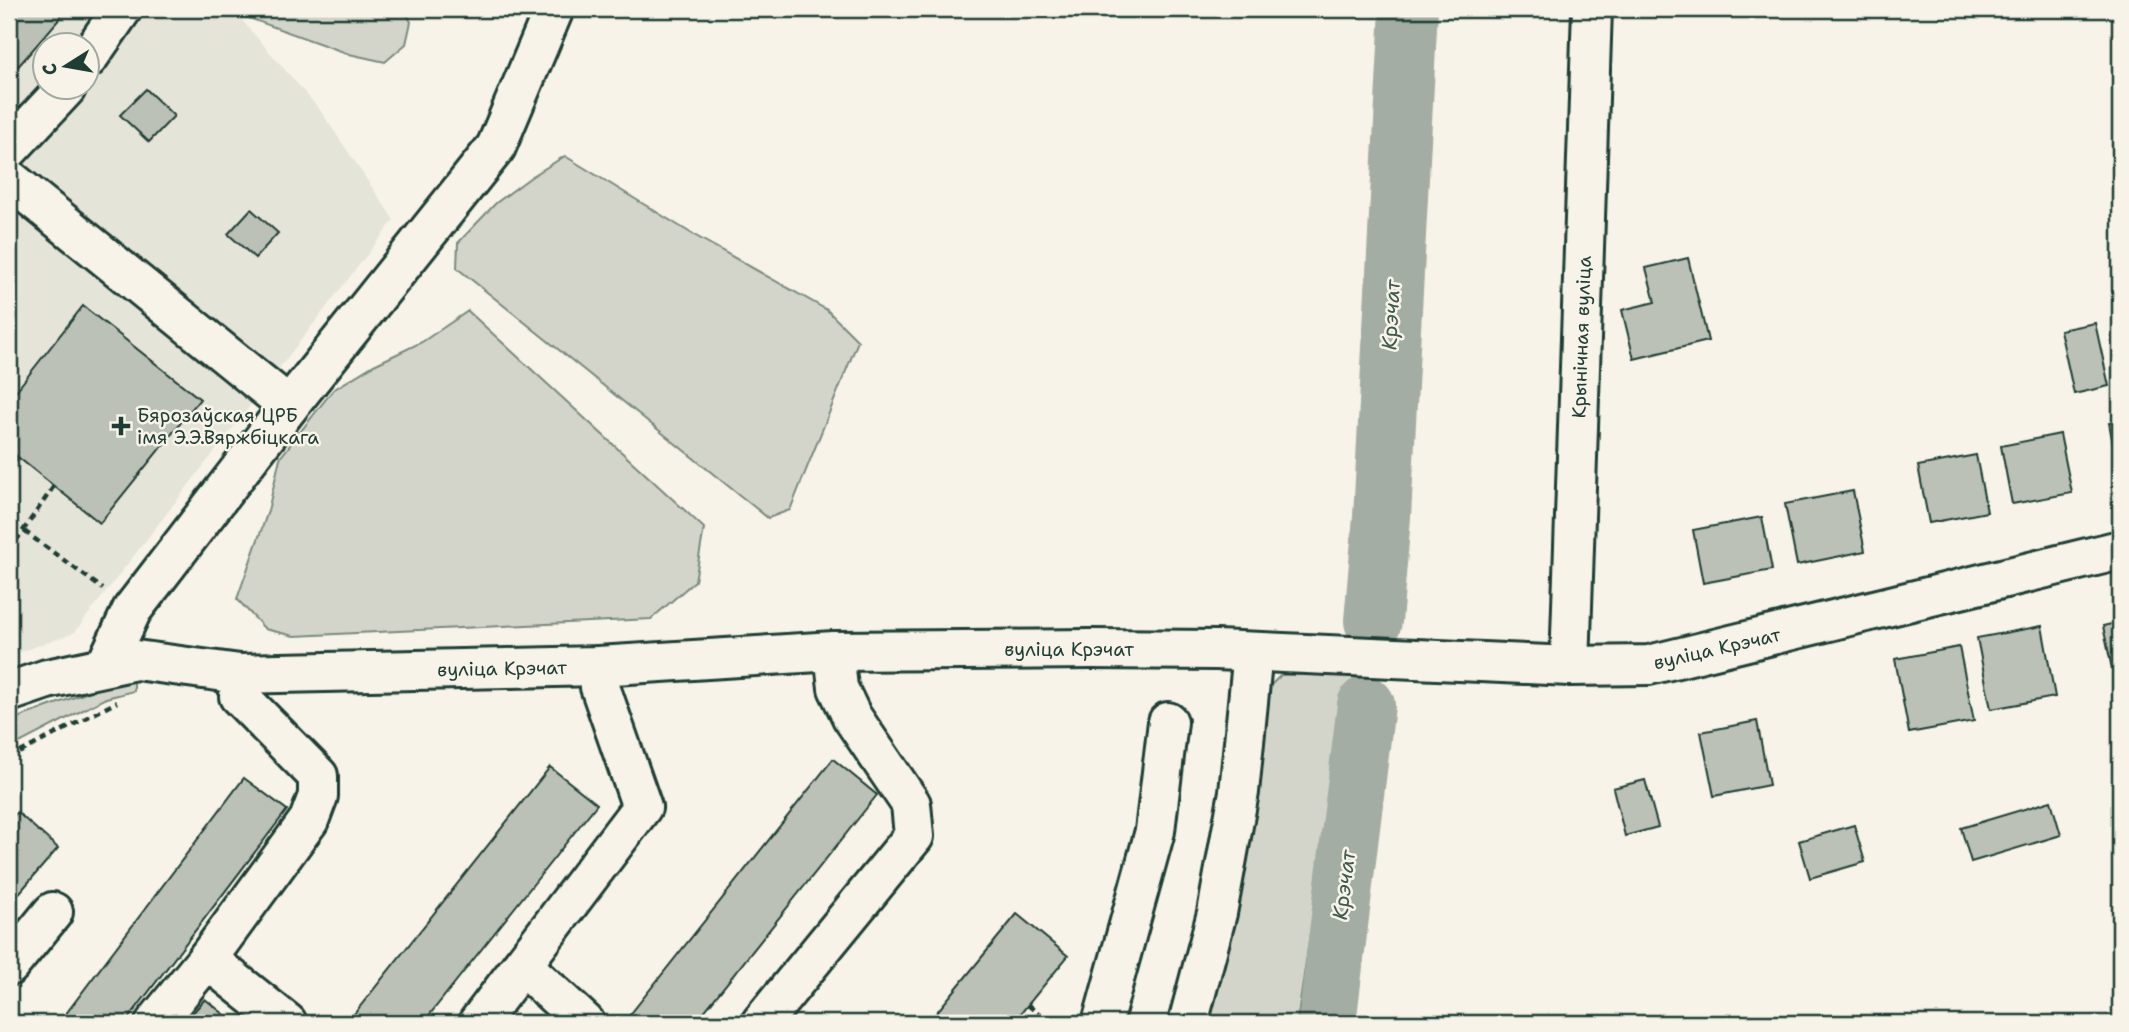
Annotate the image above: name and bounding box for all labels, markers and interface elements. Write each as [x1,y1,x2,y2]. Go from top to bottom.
north arrow [32,32,102,102]
text: С [36,61,63,77]
street label: Крынічная вуліца [1566,255,1597,419]
water label: Крэчат [1375,278,1407,351]
place label: Бярозаўская ЦРБ імя Э.Э.Вяржбіцкага [137,403,319,450]
marker: Бярозаўская ЦРБ імя Э.Э.Вяржбіцкага [111,416,131,436]
street label: вуліца Крэчат [1651,622,1783,675]
street label: вуліца Крэчат [1004,637,1134,662]
street label: вуліца Крэчат [437,655,567,682]
water label: Крэчат [1326,847,1362,922]

